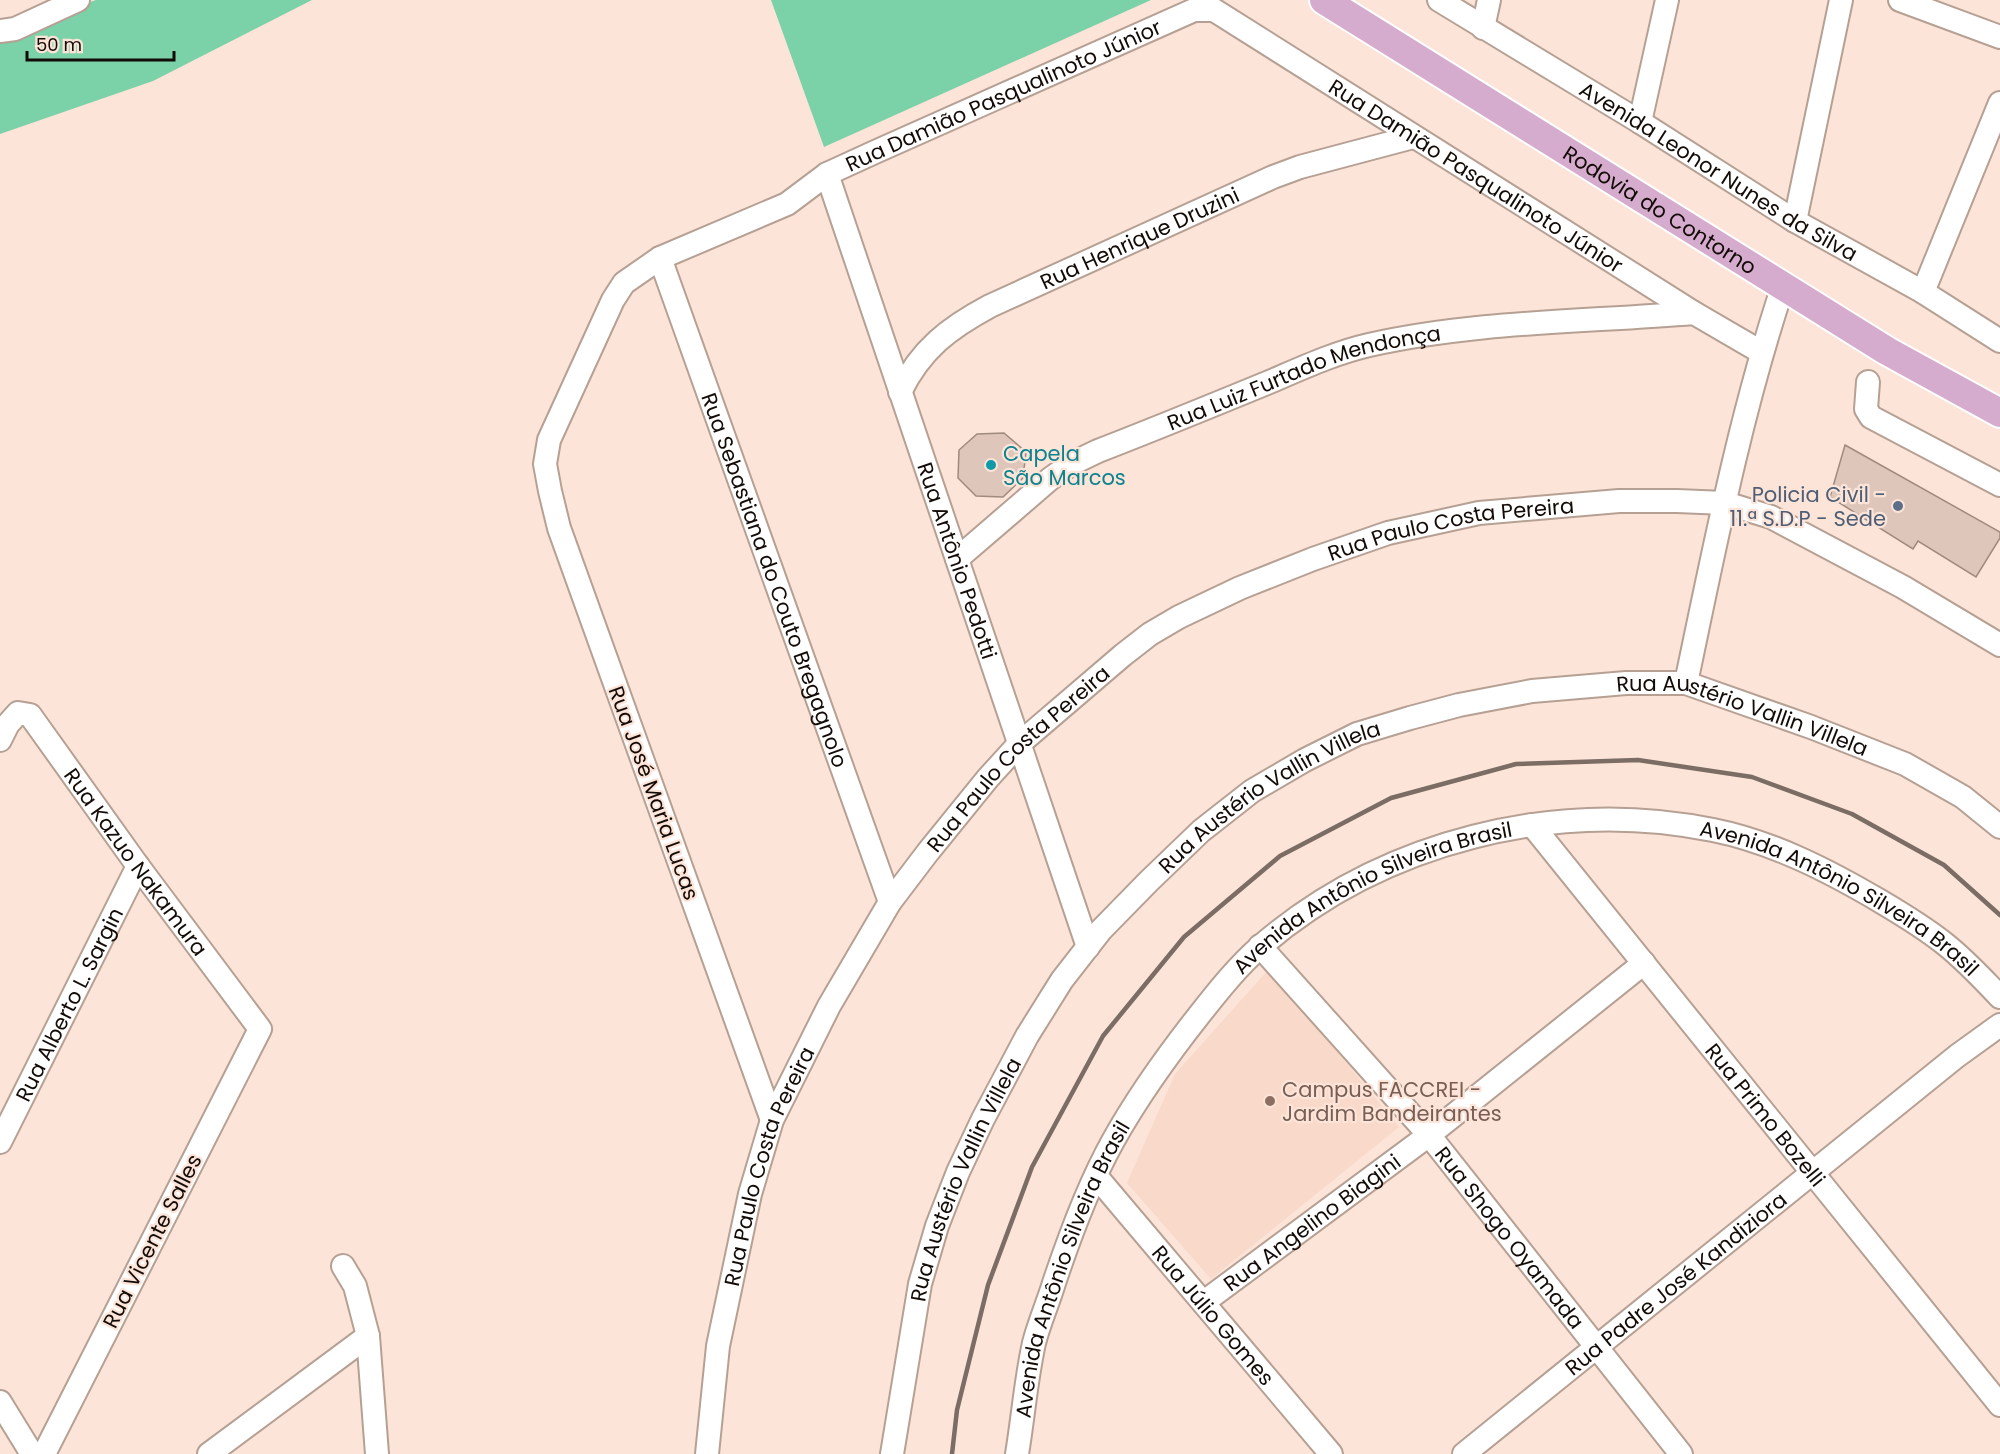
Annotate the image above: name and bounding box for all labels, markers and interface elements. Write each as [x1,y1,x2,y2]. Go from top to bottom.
street label: Rua Damião Pasqualinoto Júnior [841,12,1166,178]
scale bar [27,24,174,62]
text: 50 m [36,32,82,57]
street label: Rua Damião Pasqualinoto Júnior [1323,72,1629,279]
street label: Avenida Leonor Nunes da Silva [1574,74,1863,267]
street label: Rodovia do Contorno [1558,138,1762,281]
street label: Rua Henrique Druzini [1035,180,1244,296]
street label: Rua Luiz Furtado Mendonça [1163,318,1443,437]
street label: Rua Sebastiana do Couto Bregagnolo [695,389,855,771]
place label: Capela São Marcos [1003,439,1126,492]
street label: Rua Antônio Pedotti [911,458,1004,663]
marker: Capela São Marcos [984,458,998,472]
place label: Policia Civil - 11.ª S.D.P - Sede [1730,480,1886,533]
street label: Rua Paulo Costa Pereira [1324,490,1575,567]
marker: Policia Civil - 11.ª S.D.P - Sede [1891,499,1905,513]
street label: Rua Paulo Costa Pereira [919,658,1115,858]
street label: Rua Austério Vallin Villela [1615,668,1872,763]
street label: Rua José Maria Lucas [602,682,706,904]
street label: Rua Austério Vallin Villela [1152,713,1384,879]
street label: Rua Kazuo Nakamura [58,762,215,962]
street label: Avenida Antônio Silveira Brasil [1697,813,1986,982]
street label: Avenida Antônio Silveira Brasil [1226,814,1514,980]
street label: Rua Alberto L. Sargin [8,902,130,1106]
street label: Rua Primo Bozelli [1699,1037,1832,1192]
street label: Rua Paulo Costa Pereira [717,1041,821,1289]
street label: Rua Austério Vallin Villela [903,1052,1028,1304]
place label: Campus FACCREI - Jardim Bandeirantes [1282,1075,1502,1128]
marker: Campus FACCREI - Jardim Bandeirantes [1263,1094,1277,1108]
street label: Avenida Antônio Silveira Brasil [1008,1115,1136,1420]
street label: Rua Shogo Oyamada [1429,1140,1591,1335]
street label: Rua Angelino Biagini [1217,1147,1406,1298]
street label: Rua Vicente Salles [96,1149,208,1333]
street label: Rua Padre José Kandiziora [1559,1185,1793,1381]
street label: Rua Júlio Gomes [1146,1239,1281,1391]

